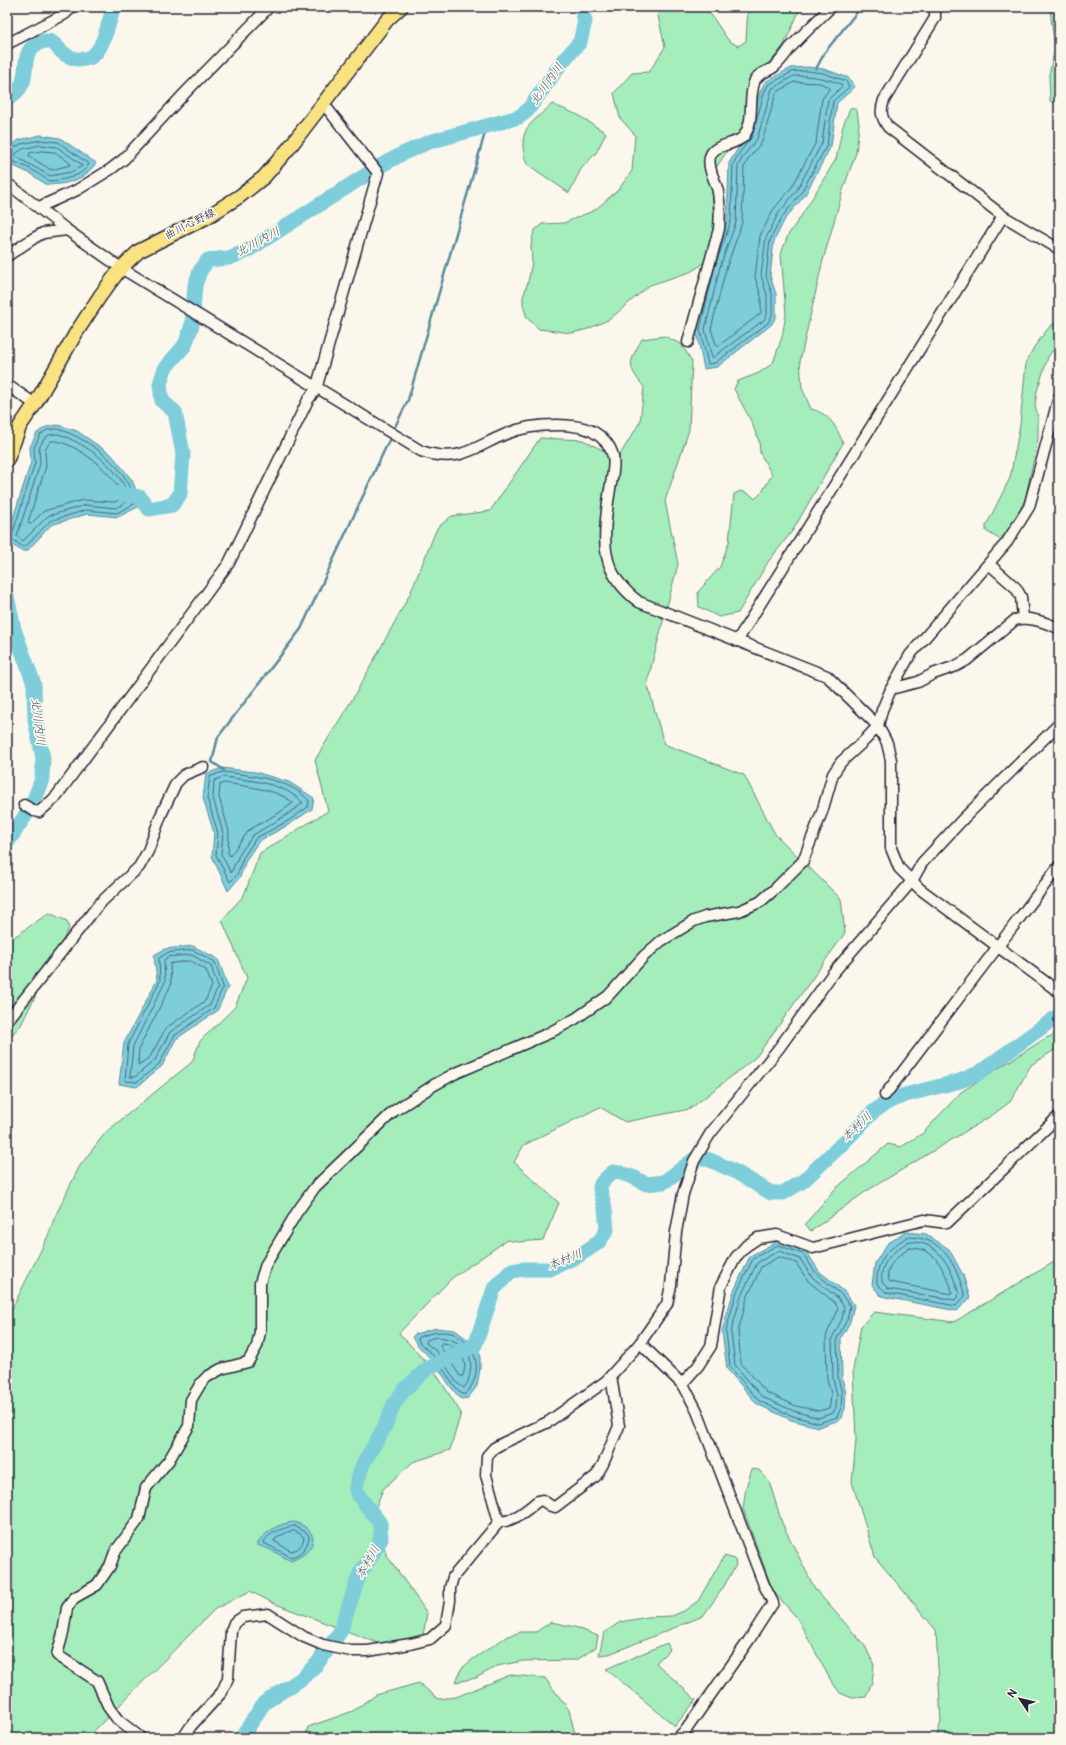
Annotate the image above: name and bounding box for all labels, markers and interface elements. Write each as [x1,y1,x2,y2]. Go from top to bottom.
water label: 北川内川 [527,60,567,108]
street label: 曲川心野線 [163,206,217,242]
water label: 北川内川 [233,224,283,260]
water label: 北川内川 [28,697,48,747]
water label: 本村川 [839,1109,875,1145]
water label: 本村川 [545,1246,585,1274]
water label: 本村川 [353,1543,383,1581]
north arrow [1000,1679,1040,1719]
text: N [1005,1686,1020,1700]

